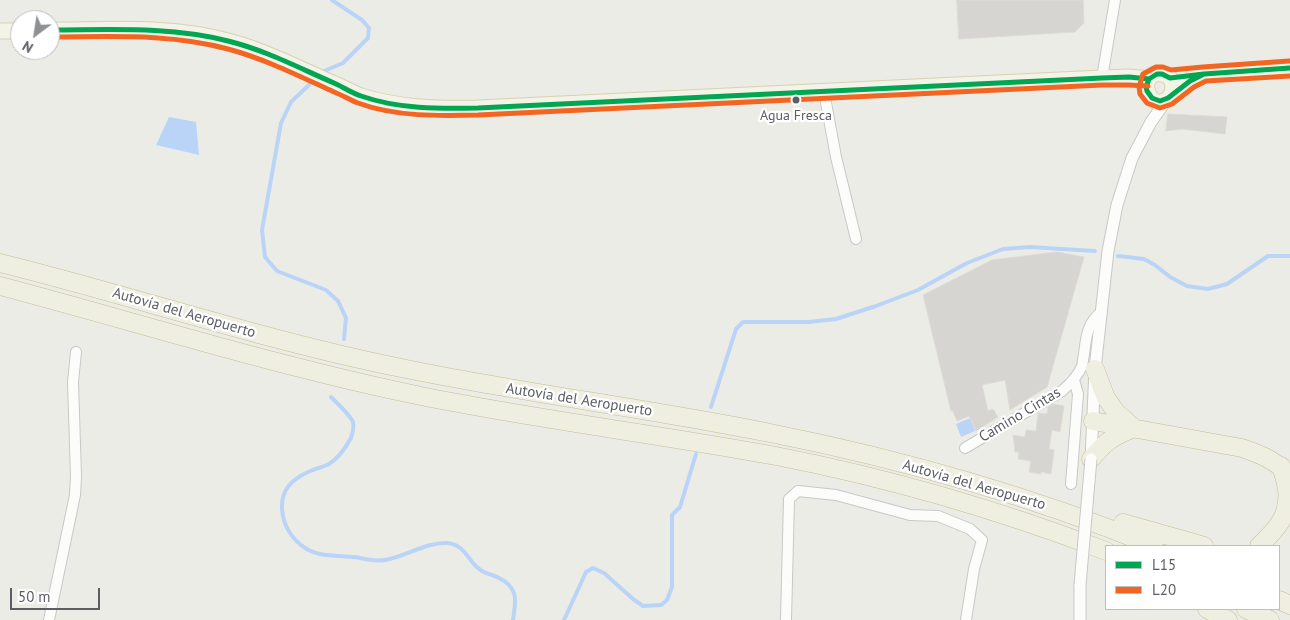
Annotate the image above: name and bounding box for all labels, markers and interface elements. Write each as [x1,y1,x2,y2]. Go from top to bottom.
north arrow [10,10,60,60]
text: N [19,37,36,57]
marker: Agua Fresca [791,95,801,105]
place label: Agua Fresca [760,108,832,124]
street label: Autovía del Aeropuerto [110,284,258,342]
street label: Autovía del Aeropuerto [504,380,654,420]
street label: Camino Cintas [976,384,1064,446]
street label: Autovía del Aeropuerto [900,456,1048,514]
legend [1105,545,1280,610]
text: L15 [1152,555,1176,574]
scale bar [12,578,102,610]
text: L20 [1152,580,1176,599]
text: 50 m [18,587,51,606]

